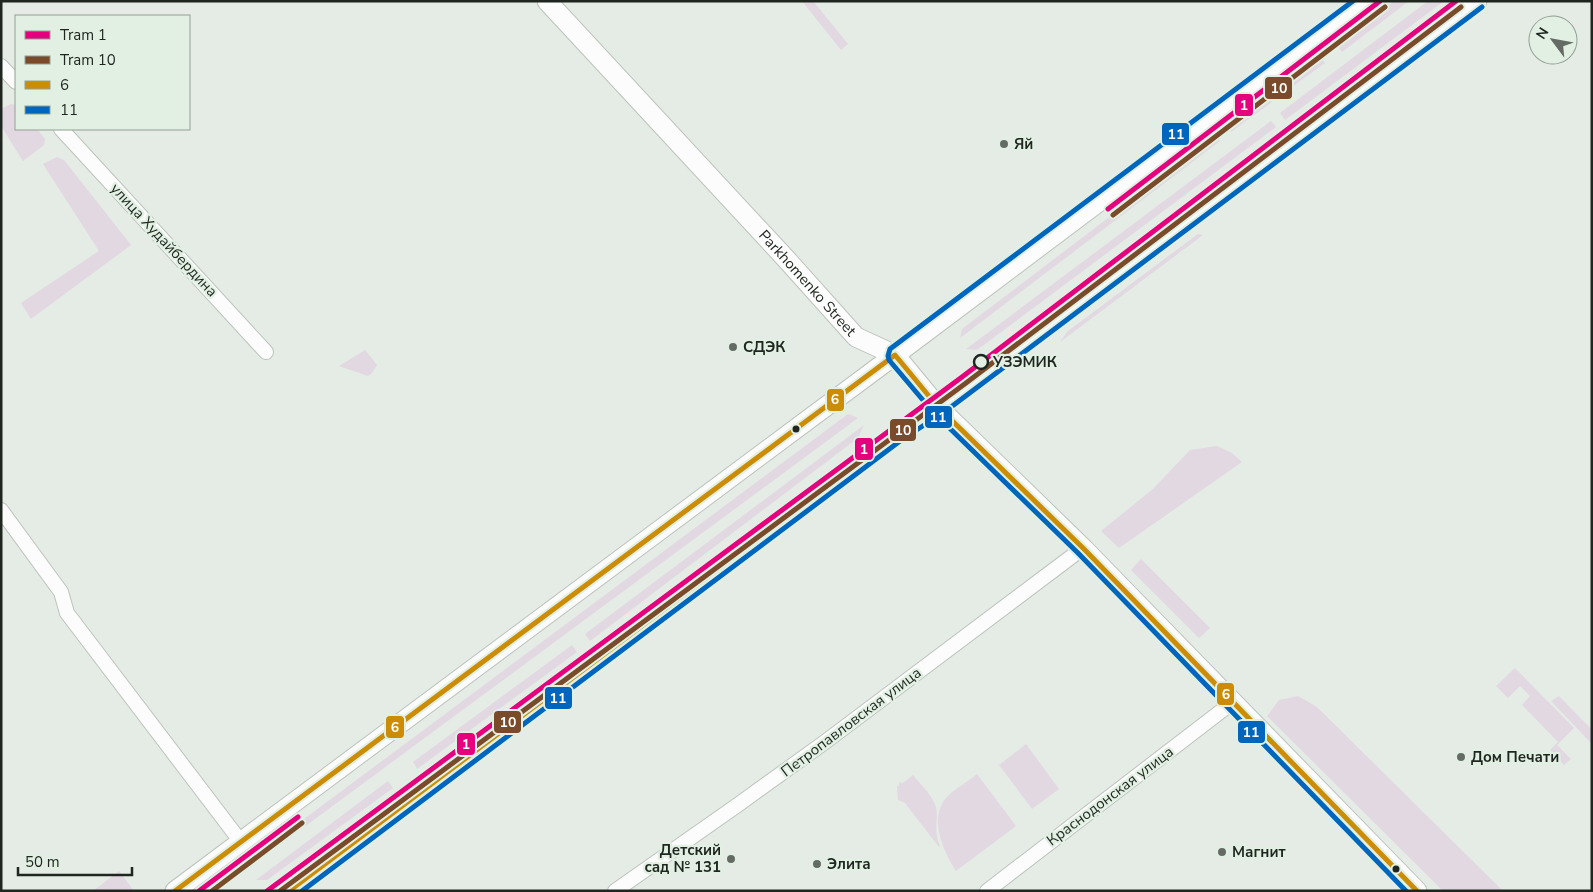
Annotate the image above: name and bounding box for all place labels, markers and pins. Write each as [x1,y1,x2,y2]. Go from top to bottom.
place label: Яй [1014,134,1033,154]
marker: Яй [998,138,1010,150]
place label: СДЭК [743,337,786,357]
marker: СДЭК [727,341,739,353]
place label: УЗЭМИК [992,352,1058,372]
marker: УЗЭМИК [973,354,989,370]
unlabelled marker [791,424,801,434]
place label: Дом Печати [1471,747,1559,767]
marker: Дом Печати [1455,751,1467,763]
place label: Детский сад № 131 [644,840,721,877]
place label: Магнит [1232,842,1286,862]
marker: Магнит [1216,846,1228,858]
marker: Детский сад № 131 [725,853,737,865]
place label: Элита [827,854,871,874]
marker: Элита [811,858,823,870]
unlabelled marker [1391,864,1401,874]

